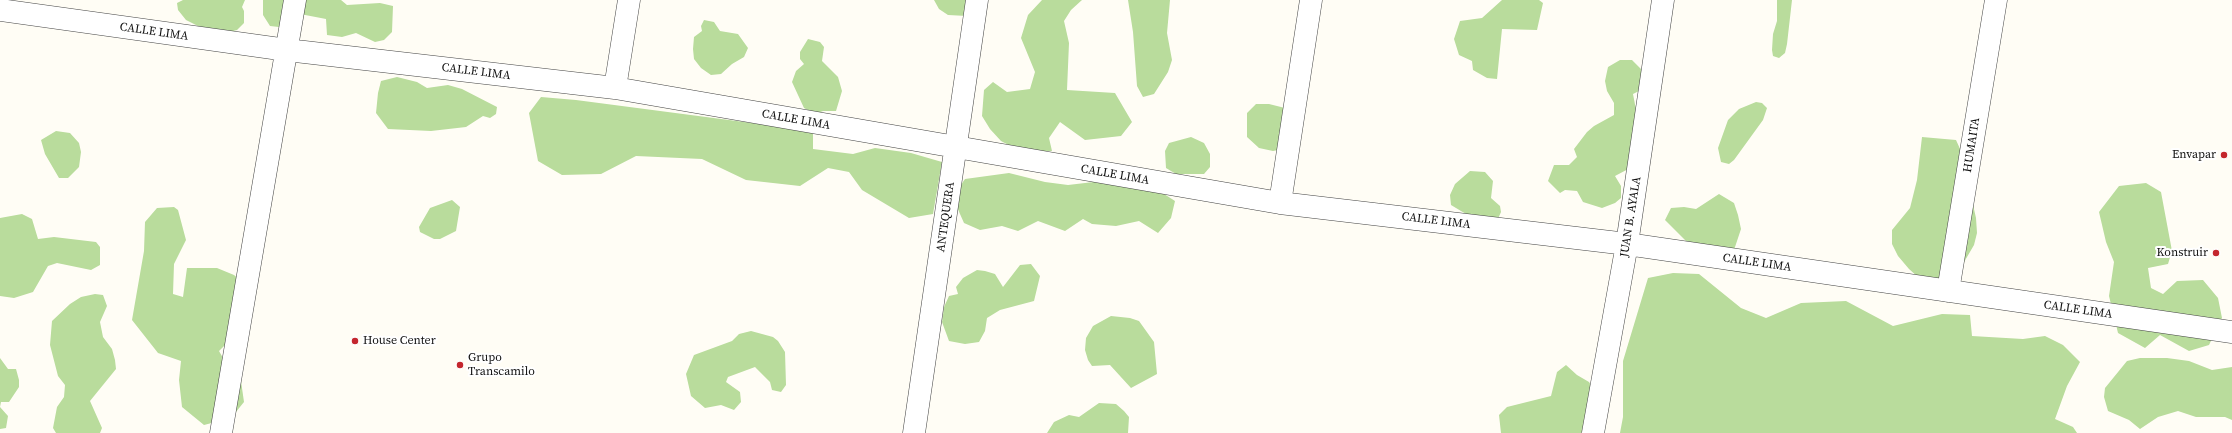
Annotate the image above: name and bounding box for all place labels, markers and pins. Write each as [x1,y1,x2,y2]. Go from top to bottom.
place label: Envapar [2172,148,2216,162]
marker: Envapar [2219,150,2229,160]
place label: Konstruir [2157,246,2208,260]
marker: Konstruir [2211,248,2221,258]
place label: House Center [363,334,436,348]
marker: House Center [350,336,360,346]
place label: Grupo Transcamilo [468,351,535,379]
marker: Grupo Transcamilo [455,360,465,370]

